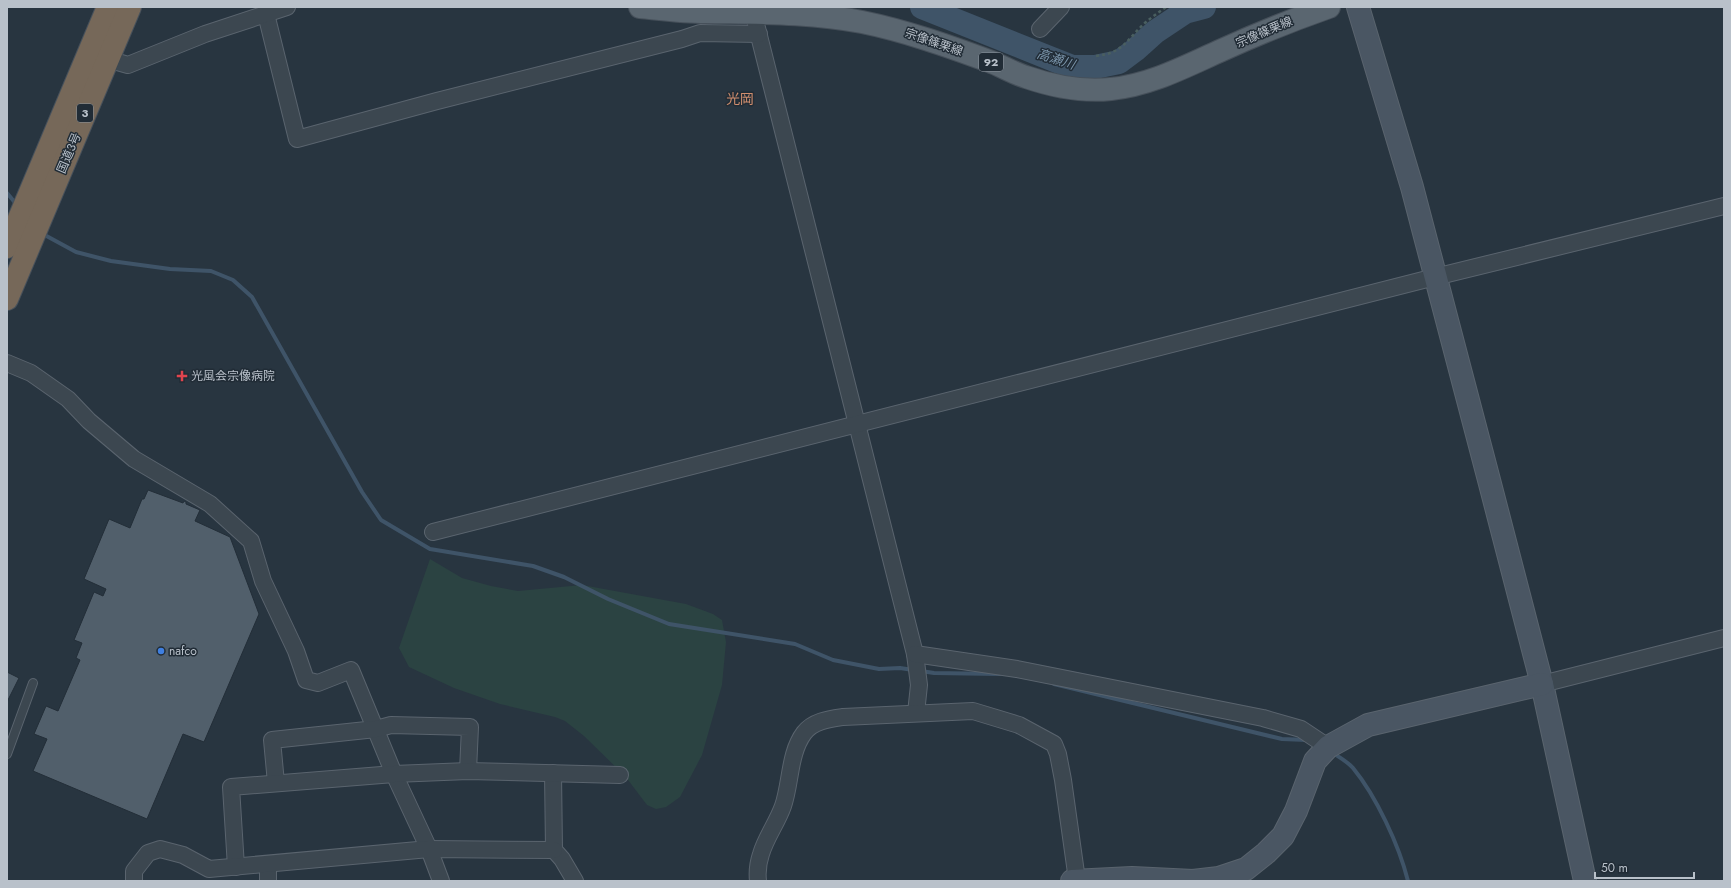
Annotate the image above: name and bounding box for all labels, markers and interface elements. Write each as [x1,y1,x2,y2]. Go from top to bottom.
street label: 宗像篠栗線 [1233,12,1295,52]
street label: 宗像篠栗線 [903,24,965,60]
water label: 高瀬川 [1035,44,1079,75]
road number: 92 [979,53,1003,71]
district label: 光岡 [726,89,754,109]
road number: 3 [77,104,93,122]
street label: 国道3号 [52,130,86,176]
place label: 光風会宗像病院 [191,367,275,385]
marker: 光風会宗像病院 [176,370,188,382]
place label: nafco [169,642,197,660]
marker: nafco [156,646,166,656]
scale bar [1595,854,1694,880]
text: 50 m [1601,859,1628,877]

